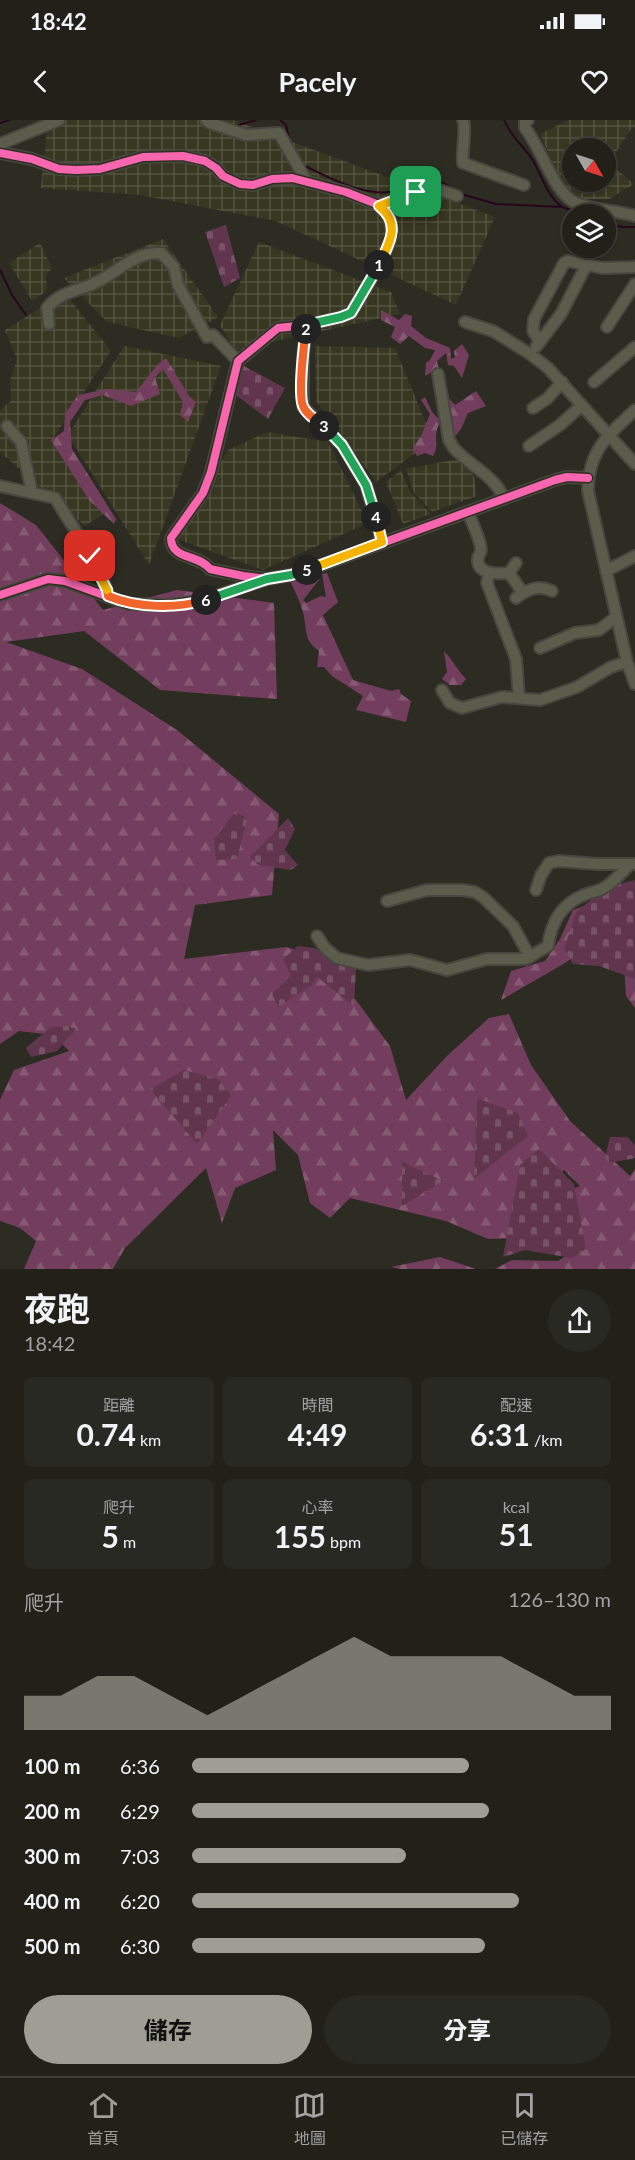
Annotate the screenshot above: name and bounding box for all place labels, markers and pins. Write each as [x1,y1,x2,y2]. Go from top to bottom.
pin [390,166,441,217]
pin: 1 [364,250,394,280]
pin: 2 [291,314,321,344]
pin: 3 [309,411,339,441]
pin: 4 [361,502,391,532]
pin [64,530,115,581]
pin: 5 [292,555,322,585]
pin: 6 [191,585,221,615]

